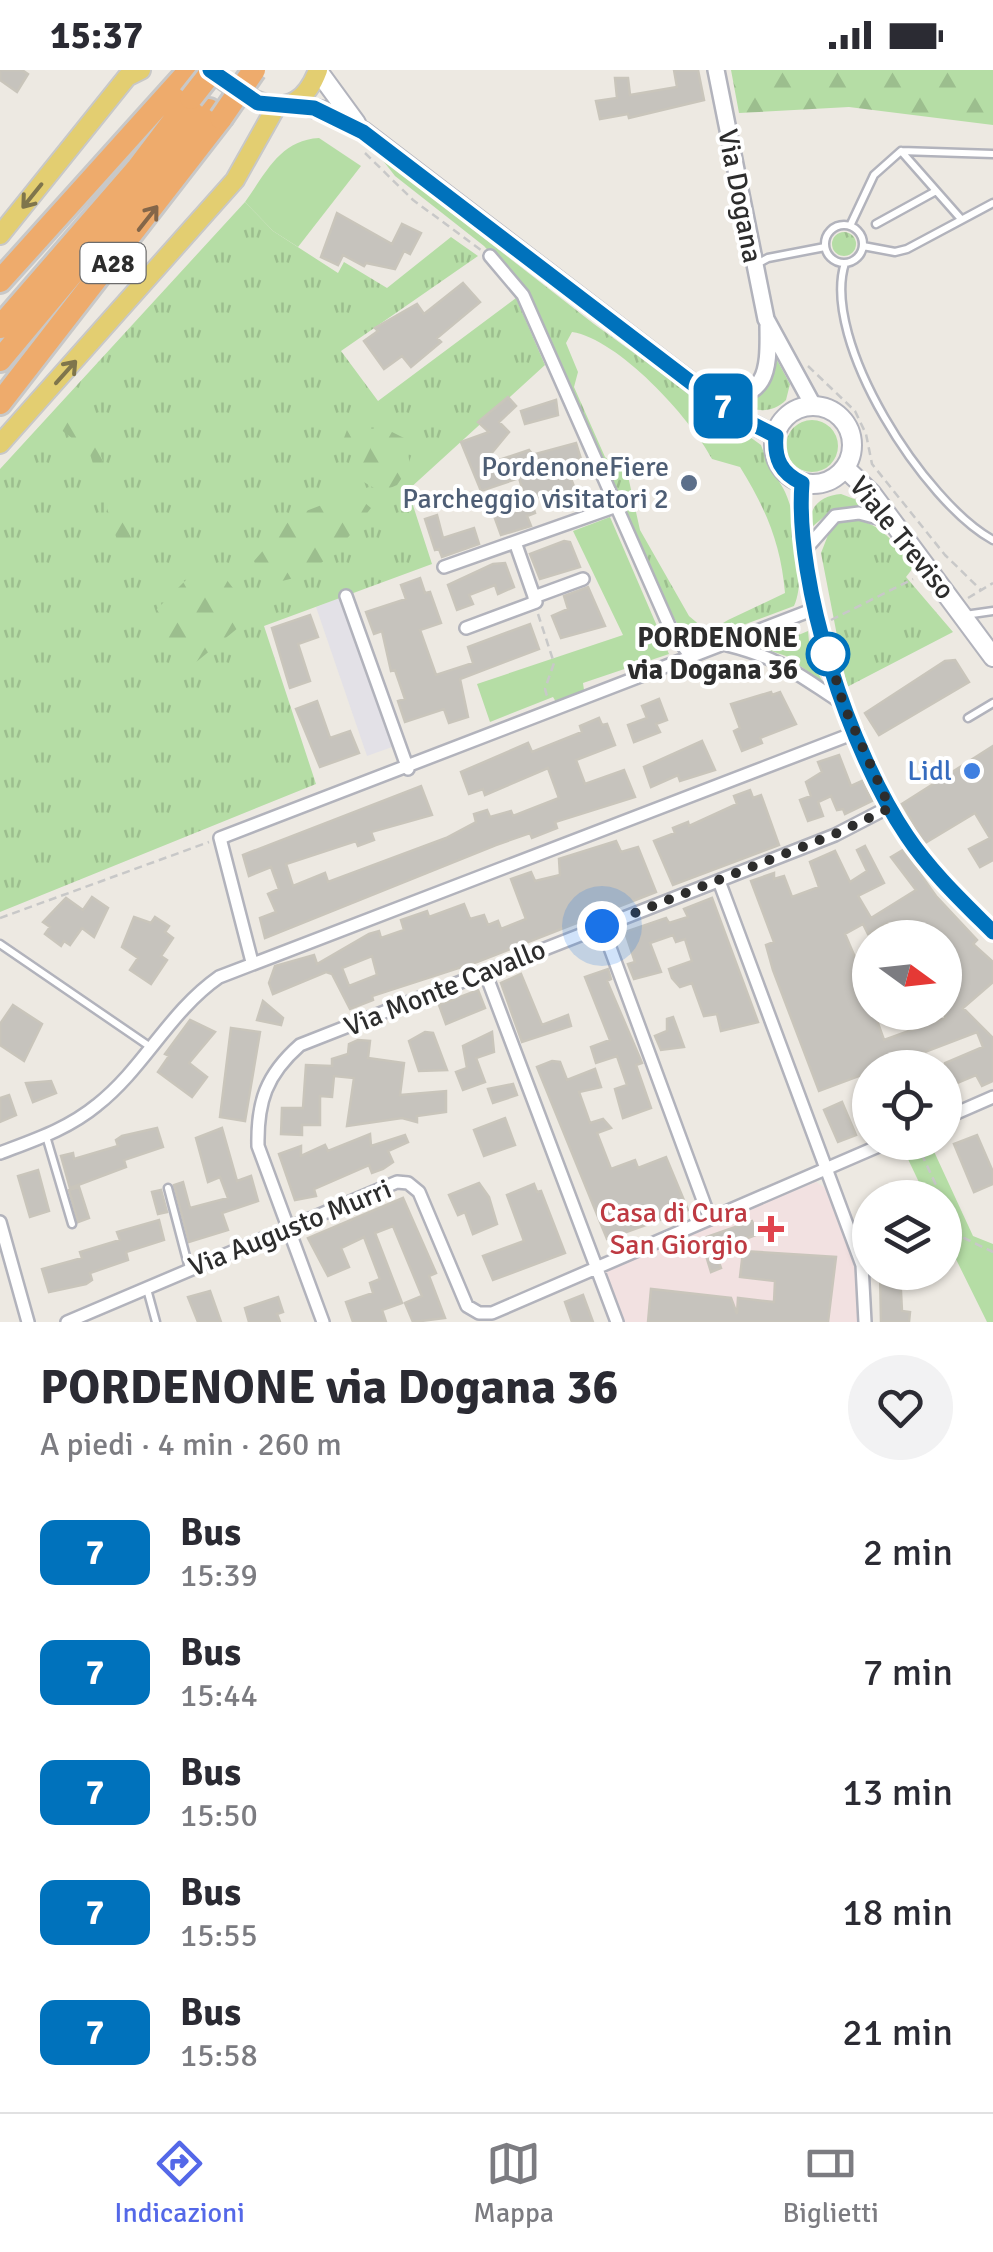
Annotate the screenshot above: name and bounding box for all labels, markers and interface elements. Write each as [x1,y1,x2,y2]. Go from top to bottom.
text: 15:37 [50,12,143,59]
street label: Via Dogana [710,126,770,266]
one-way arrow [21,182,43,208]
one-way arrow [137,205,159,231]
road number: A28 [80,243,146,283]
one-way arrow [54,360,77,385]
line badge: 7 [690,374,756,438]
text: 7 [714,385,732,428]
place label: PordenoneFiere Parcheggio visitatori 2 [402,450,669,516]
street label: Viale Treviso [842,470,962,606]
marker: PordenoneFiere Parcheggio visitatori 2 [678,472,700,494]
place label: PORDENONE via Dogana 36 [627,621,798,687]
marker: PORDENONE via Dogana 36 [807,633,849,675]
place label: Lidl [907,754,952,788]
marker: Lidl [961,760,983,782]
your location [577,901,627,951]
north arrow [852,920,962,1030]
map controls [852,920,962,1290]
street label: Via Monte Cavallo [339,932,551,1044]
button: locate [852,1050,962,1160]
street label: Via Augusto Murri [184,1172,396,1284]
button: layers [852,1180,962,1290]
place label: Casa di Cura San Giorgio [600,1196,748,1262]
marker: Casa di Cura San Giorgio [758,1216,784,1242]
button: heart [848,1355,953,1460]
text: PORDENONE via Dogana 36 [40,1358,618,1417]
text: A piedi · 4 min · 260 m [40,1425,342,1464]
text: Bus [180,1509,241,1556]
text: 2 min [863,1529,953,1576]
text: 7 [86,1531,104,1574]
text: 15:39 [180,1556,258,1595]
text: Bus [180,1629,241,1676]
text: 7 min [863,1649,953,1696]
text: 7 [86,1651,104,1694]
text: 15:44 [180,1676,258,1715]
text: Bus [180,1749,241,1796]
text: 13 min [842,1769,953,1816]
text: 7 [86,1771,104,1814]
text: 15:50 [180,1796,258,1835]
text: Bus [180,1869,241,1916]
text: 18 min [842,1889,953,1936]
text: 7 [86,1891,104,1934]
text: 15:55 [180,1916,258,1955]
text: Bus [180,1989,241,2036]
text: 21 min [842,2009,953,2056]
text: 7 [86,2011,104,2054]
text: 15:58 [180,2036,258,2075]
tab: Indicazioni [114,2136,245,2230]
tab: Mappa [473,2136,554,2230]
tab: Biglietti [782,2136,879,2230]

